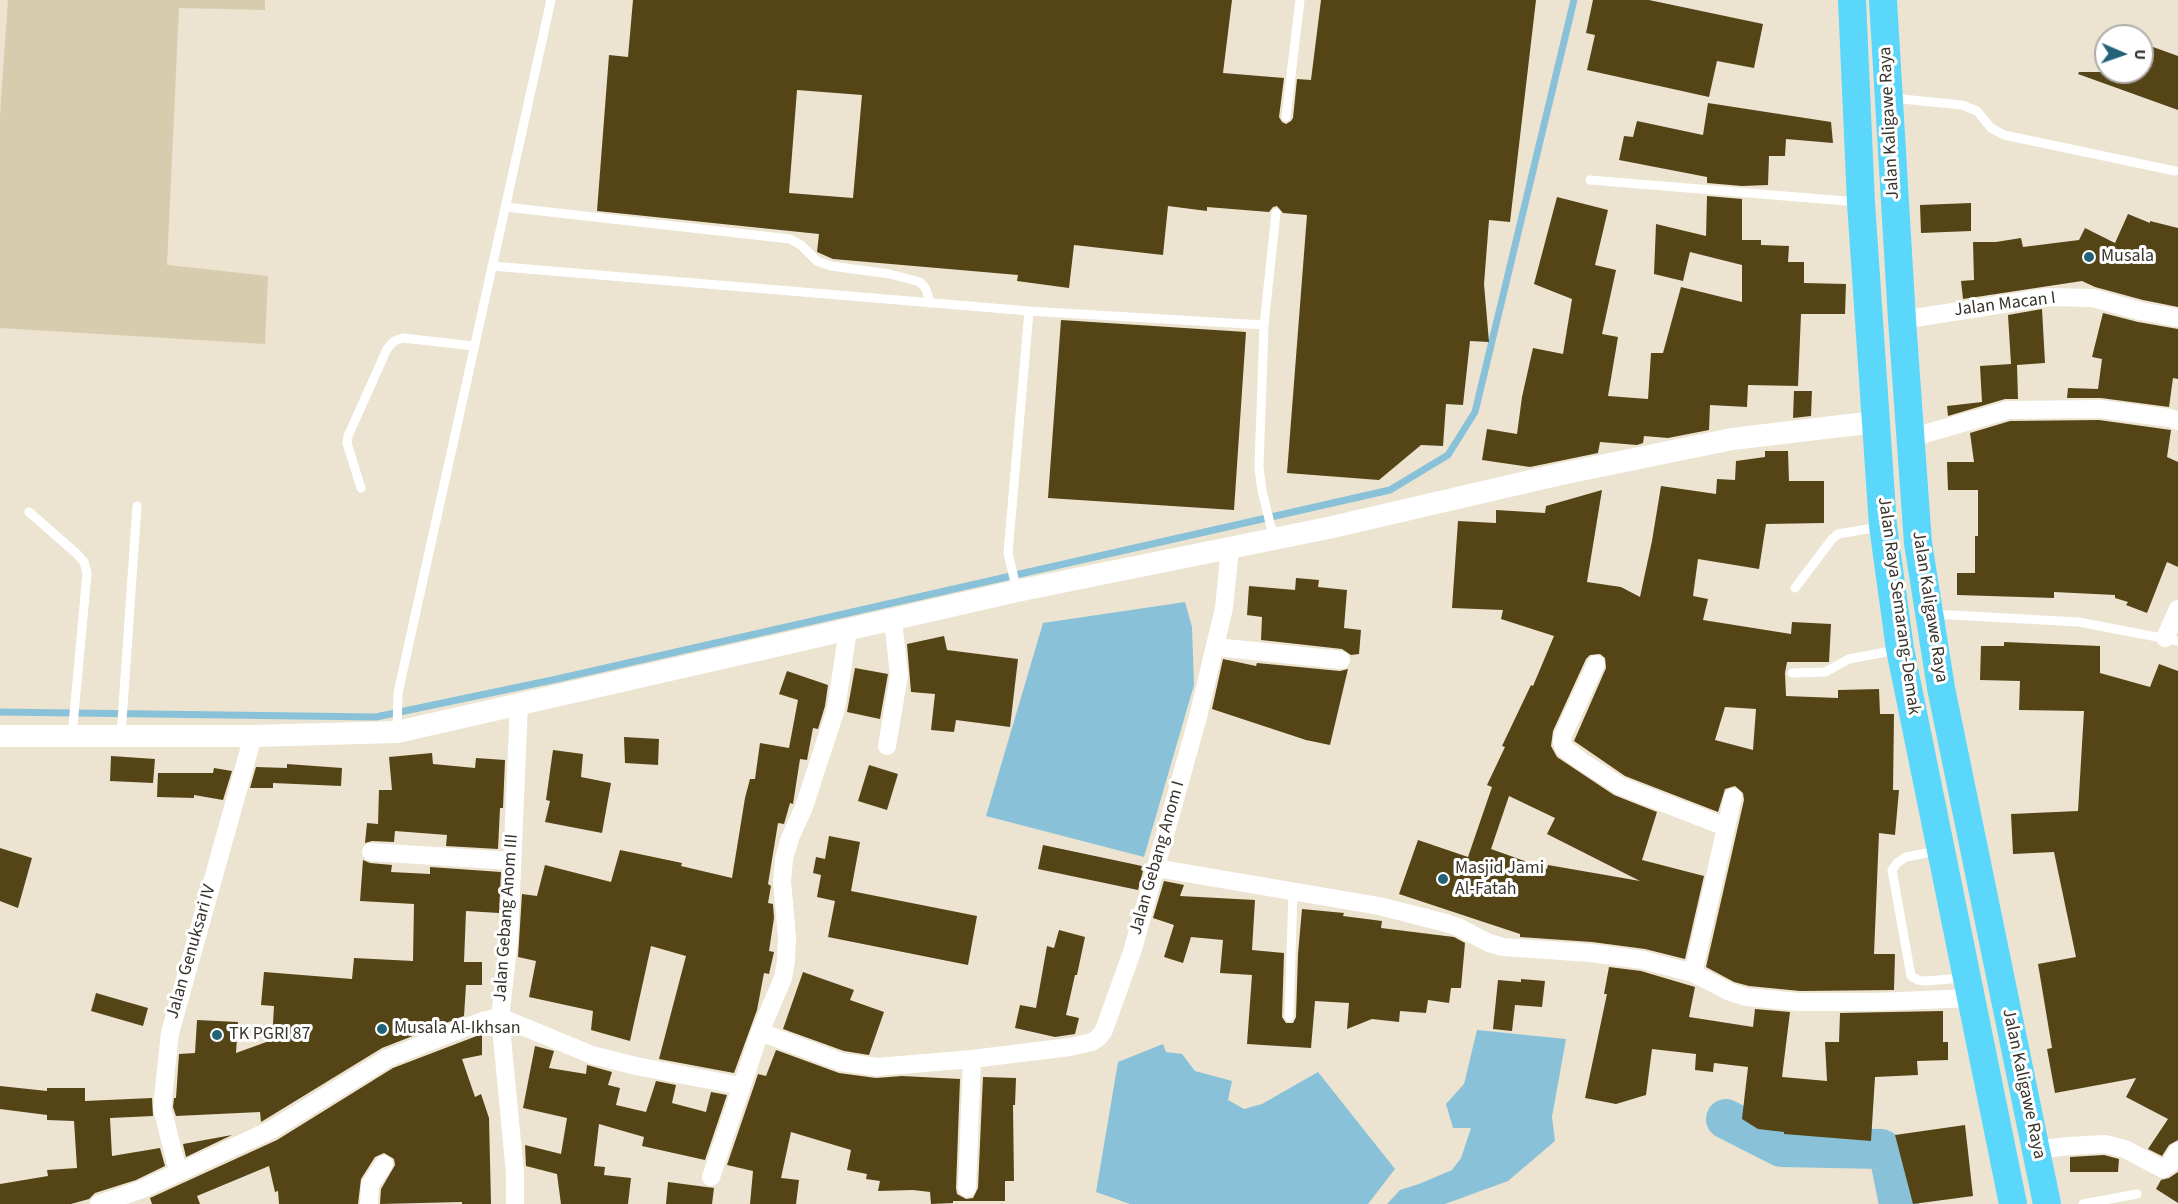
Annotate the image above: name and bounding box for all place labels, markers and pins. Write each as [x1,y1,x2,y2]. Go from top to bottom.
place label: Musala [2101,246,2154,268]
marker: Musala [2082,250,2096,264]
place label: Masjid Jami Al-Fatah [1455,858,1544,900]
marker: Masjid Jami Al-Fatah [1436,872,1450,886]
place label: Musala Al-Ikhsan [394,1018,521,1040]
marker: Musala Al-Ikhsan [375,1022,389,1036]
place label: TK PGRI 87 [229,1024,310,1046]
marker: TK PGRI 87 [210,1028,224,1042]

